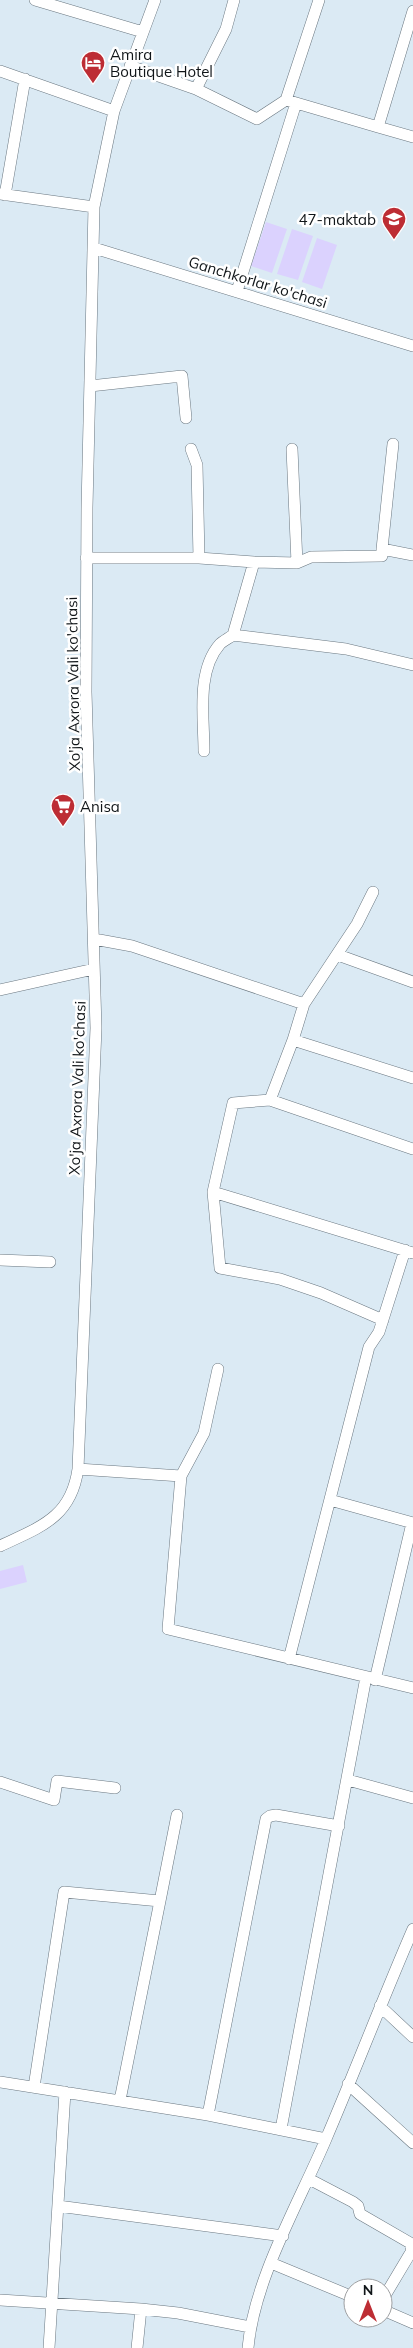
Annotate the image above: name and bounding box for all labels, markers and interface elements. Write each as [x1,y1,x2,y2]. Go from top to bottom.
place label: Amira Boutique Hotel [110,45,213,81]
hotel icon: Amira Boutique Hotel [80,50,106,84]
school or university icon: 47-maktab [381,206,407,240]
place label: 47-maktab [299,210,376,229]
street label: Ganchkorlar ko'chasi [186,252,330,312]
street label: Xo'ja Axrora Vali ko'chasi [62,597,84,771]
supermarket icon: Anisa [50,793,76,827]
place label: Anisa [80,797,120,816]
street label: Xo'ja Axrora Vali ko'chasi [64,1001,90,1175]
north arrow [343,2278,393,2328]
text: N [363,2281,373,2299]

